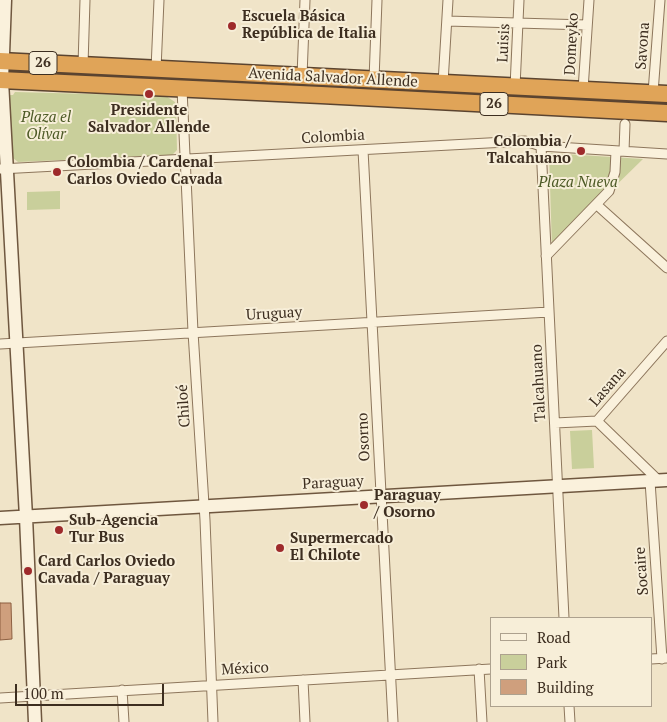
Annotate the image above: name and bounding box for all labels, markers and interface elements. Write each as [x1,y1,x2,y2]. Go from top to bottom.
place label: Escuela Básica República de Italia [242,8,376,43]
street label: Domeyko [561,12,583,76]
marker: Escuela Básica República de Italia [226,20,238,32]
street label: Savona [632,22,654,70]
street label: Luisis [494,23,514,63]
road number: 26 [29,52,57,74]
street label: Avenida Salvador Allende [248,65,418,91]
marker: Presidente Salvador Allende [143,88,155,100]
road number: 26 [480,92,508,116]
place label: Presidente Salvador Allende [88,102,210,137]
park label: Plaza el Olívar [21,109,71,144]
street label: Colombia [301,126,365,148]
place label: Colombia / Talcahuano [487,133,571,168]
marker: Colombia / Talcahuano [575,145,587,157]
place label: Colombia / Cardenal Carlos Oviedo Cavada [67,154,223,189]
marker: Colombia / Cardenal Carlos Oviedo Cavada [51,166,63,178]
park label: Plaza Nueva [538,174,618,192]
street label: Uruguay [246,304,302,324]
street label: Talcahuano [528,344,550,422]
street label: Lasana [586,364,630,410]
street label: Chiloé [174,384,194,428]
street label: Osorno [354,412,374,462]
street label: Paraguay [302,472,364,494]
place label: Paraguay / Osorno [374,487,441,522]
marker: Paraguay / Osorno [358,499,370,511]
place label: Sub-Agencia Tur Bus [69,512,158,547]
marker: Sub-Agencia Tur Bus [53,524,65,536]
place label: Supermercado El Chilote [290,530,393,565]
marker: Supermercado El Chilote [274,542,286,554]
street label: Socaire [631,546,653,596]
place label: Card Carlos Oviedo Cavada / Paraguay [38,553,175,588]
marker: Card Carlos Oviedo Cavada / Paraguay [22,565,34,577]
legend [490,617,652,707]
text: Road [537,627,570,647]
text: Park [537,652,567,672]
street label: México [221,659,269,679]
scale bar [18,674,166,706]
text: Building [537,677,594,697]
text: 100 m [23,683,64,703]

